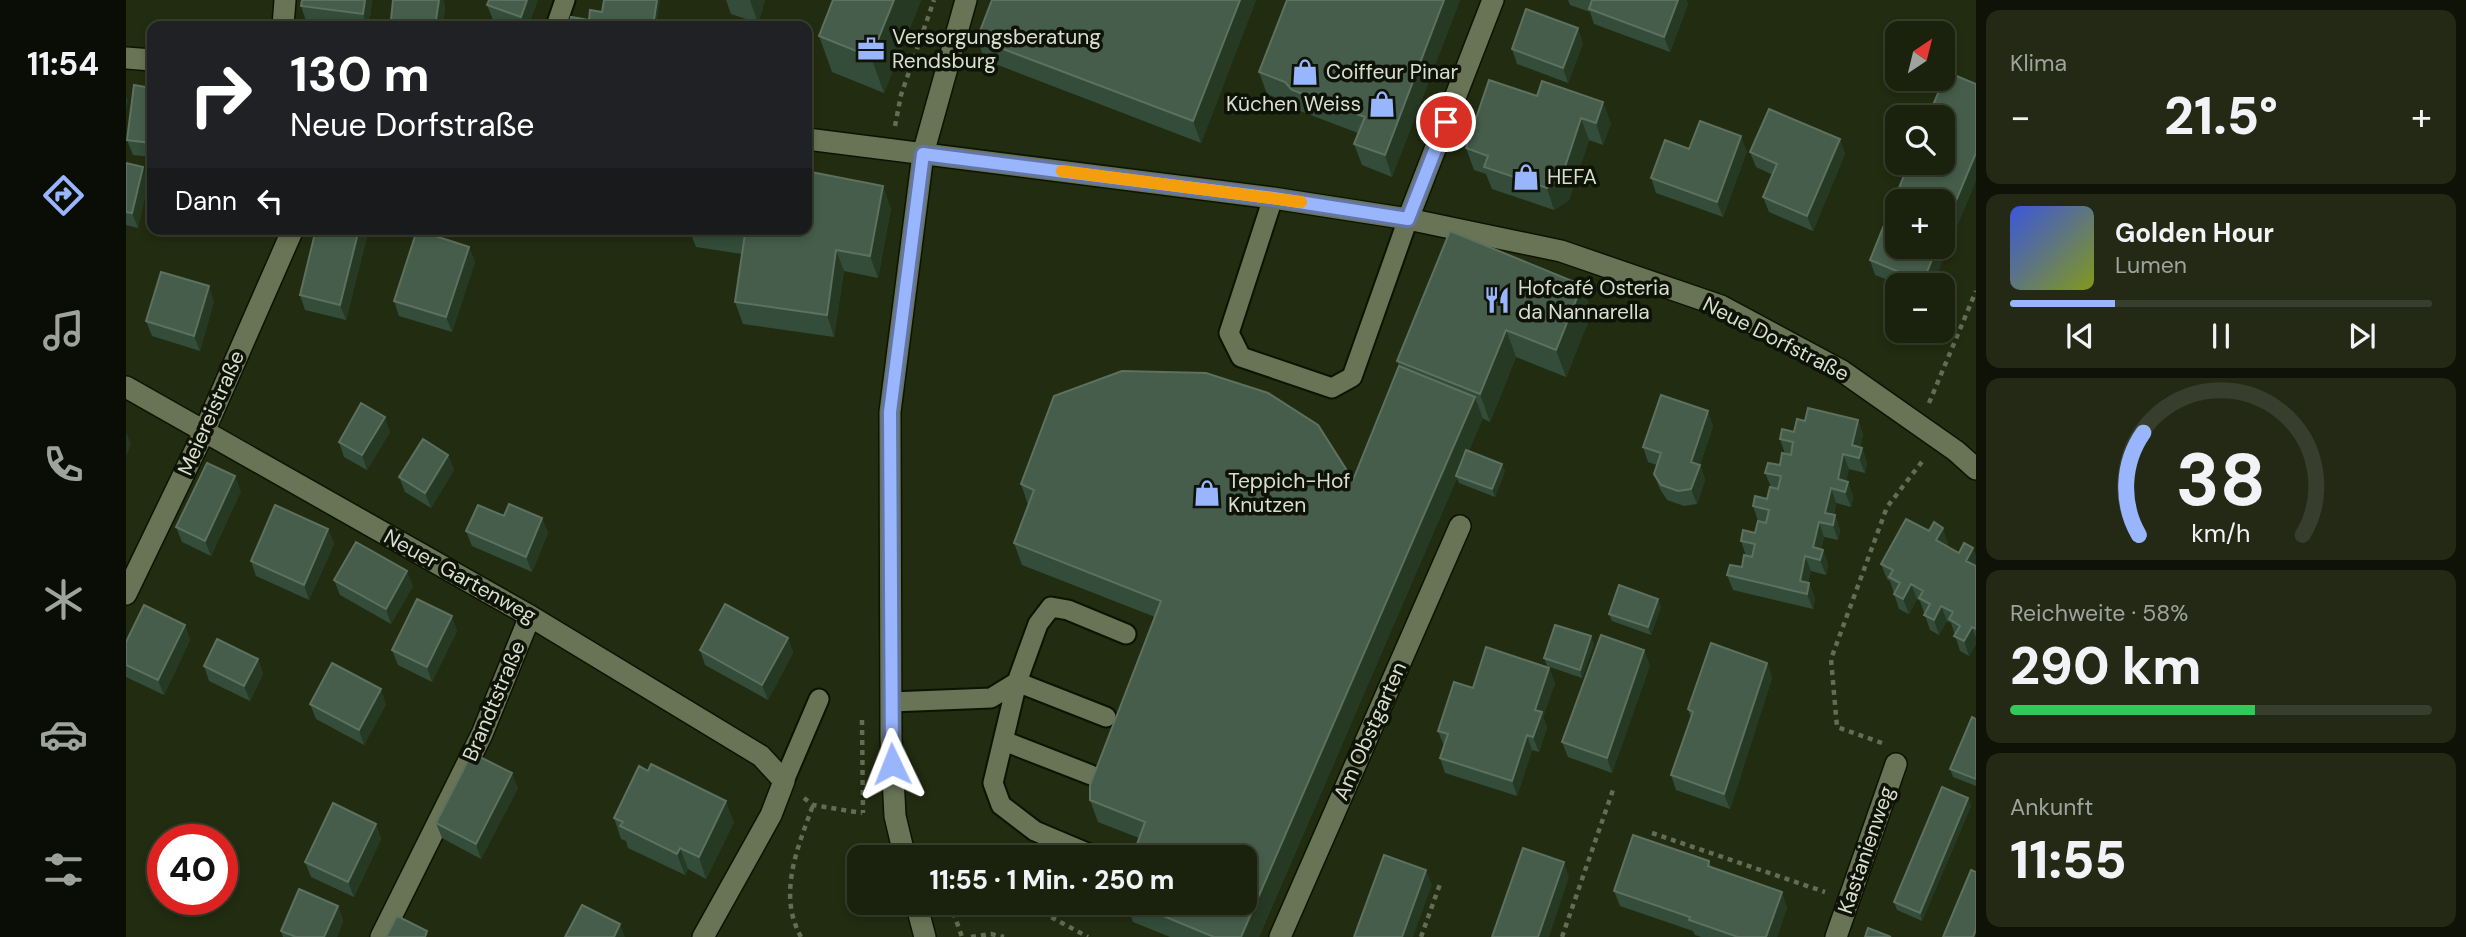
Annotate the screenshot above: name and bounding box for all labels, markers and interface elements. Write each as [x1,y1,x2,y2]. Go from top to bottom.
north arrow [1885,21,1955,91]
map controls [1885,21,1955,343]
place label: Versorgungsberatung Rendsburg [892,23,1101,75]
office icon: Versorgungsberatung Rendsburg [856,34,886,64]
text: 130 m [290,42,430,106]
text: 11:54 [27,43,99,85]
text: Klima [2010,48,2067,78]
icon: right [175,49,266,140]
shop icon: Coiffeur Pinar [1290,57,1320,87]
place label: Coiffeur Pinar [1326,58,1458,86]
text: 21.5° [2164,82,2278,150]
shop icon: Küchen Weiss [1367,89,1397,119]
place label: Küchen Weiss [1226,90,1361,118]
pin [1416,92,1476,152]
text: − [2010,92,2031,142]
text: + [2411,92,2432,142]
icon: arrive [1427,103,1465,141]
text: Neue Dorfstraße [290,104,534,146]
button: search [1885,105,1955,175]
shop icon: HEFA [1511,162,1541,192]
place label: HEFA [1547,163,1597,191]
icon: directions [39,171,88,220]
icon: left [251,182,289,220]
text: Dann [175,184,237,218]
button: + [1885,189,1955,259]
text: Golden Hour [2115,216,2274,250]
text: Lumen [2115,250,2187,280]
button: − [1885,273,1955,343]
place label: Hofcafé Osteria da Nannarella [1518,274,1670,326]
restaurant icon: Hofcafé Osteria da Nannarella [1482,285,1512,315]
street label: Neue Dorfstraße [1698,290,1854,388]
icon: music [39,306,88,355]
icon: previous [2061,317,2099,355]
icon: pause [2202,317,2240,355]
icon: next [2343,317,2381,355]
street label: Meiereistraße [171,346,251,480]
text: 38 [2176,433,2266,528]
icon: phone [39,440,88,489]
place label: Teppich-Hof Knutzen [1228,467,1351,519]
shop icon: Teppich-Hof Knutzen [1192,478,1222,508]
text: km/h [2191,516,2251,549]
street label: Neuer Gartenweg [379,523,541,630]
icon: climate [39,575,88,624]
text: Reichweite · 58% [2010,598,2188,628]
text: 290 km [2010,632,2201,700]
street label: Brandtstraße [456,636,532,766]
street label: Am Obstgarten [1327,657,1413,805]
icon: car [39,710,88,759]
position arrow [855,727,929,801]
street label: Kastanienweg [1831,782,1901,918]
text: Ankunft [2010,792,2093,822]
speed limit sign: 40 [147,824,238,915]
text: 11:55 [2010,826,2127,894]
icon: filters [39,845,88,894]
text: 11:55 · 1 Min. · 250 m [930,863,1174,897]

